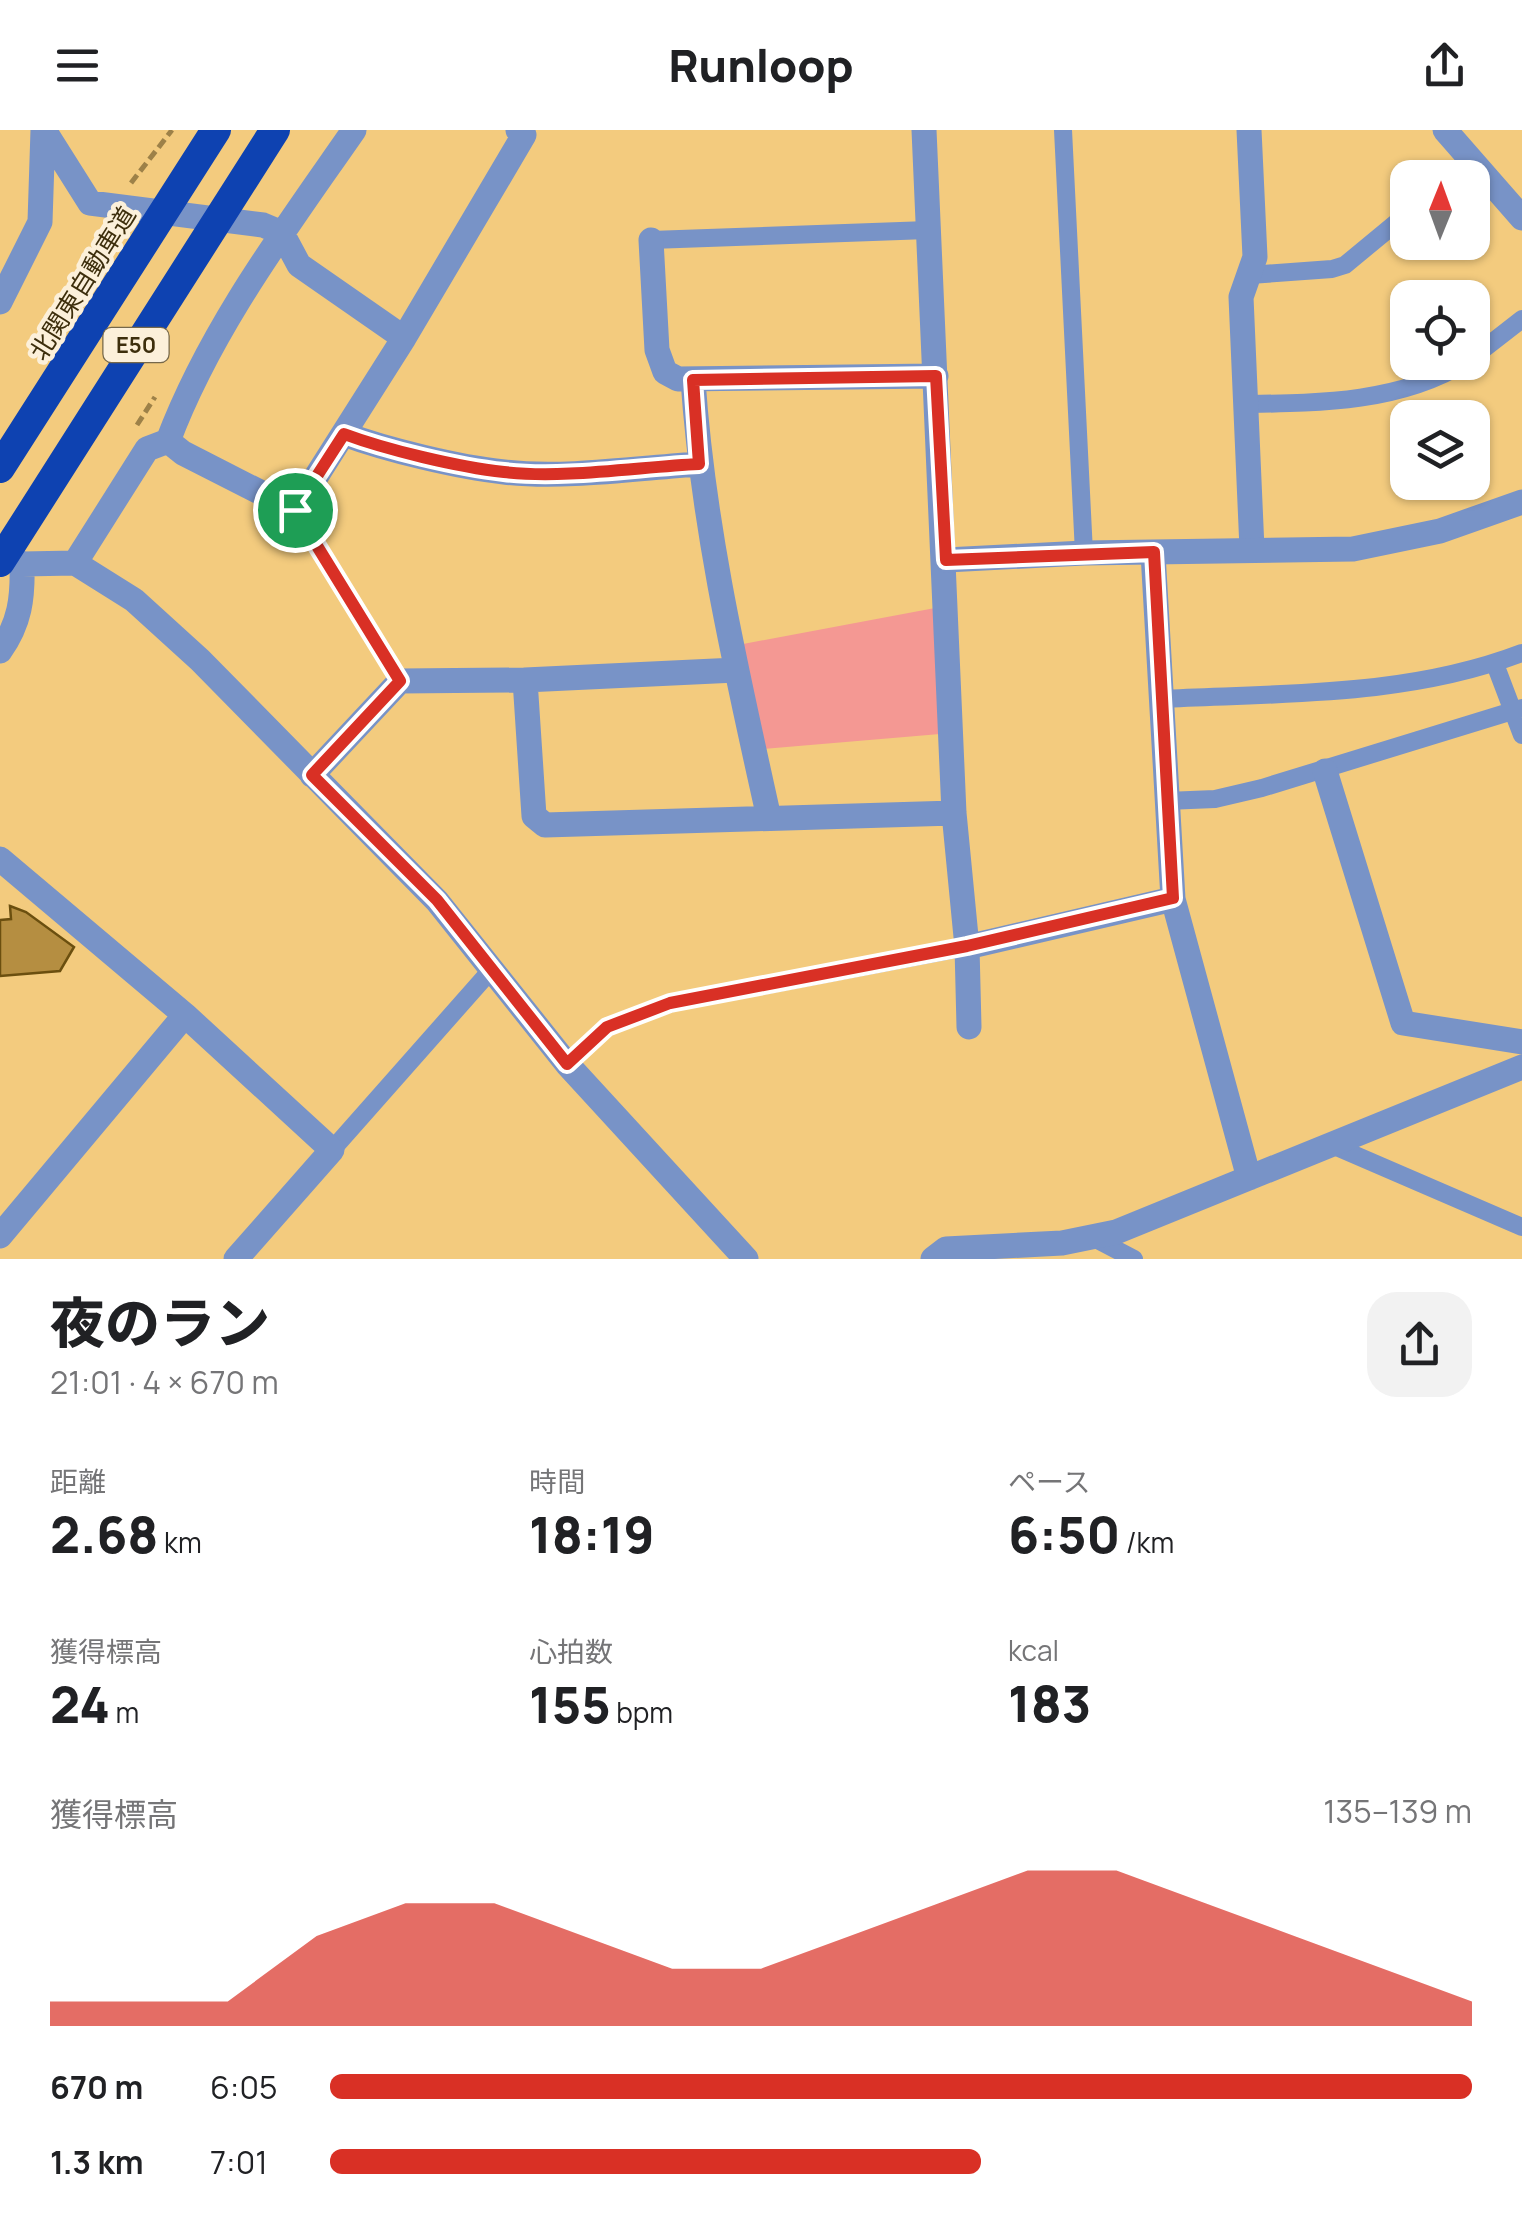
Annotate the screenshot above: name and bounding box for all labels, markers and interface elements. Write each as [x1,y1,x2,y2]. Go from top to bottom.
text: Runloop [668,34,854,96]
icon: menu [50,38,105,93]
icon: share [1417,38,1472,93]
north arrow [1390,160,1490,260]
map controls [1390,160,1490,500]
street label: 北関東自動車道 [21,200,143,366]
button: locate [1390,280,1490,380]
road number: E50 [104,328,168,362]
button: layers [1390,400,1490,500]
pin [253,468,338,553]
icon: arrive [268,483,323,538]
text: 夜のラン [50,1284,270,1360]
button: share [1367,1292,1472,1397]
text: 21:01 · 4 × 670 m [50,1360,279,1404]
text: 距離 [50,1462,106,1500]
text: 時間 [529,1462,585,1500]
text: ペース [1008,1462,1091,1500]
text: 2.68 [50,1500,158,1568]
text: 18:19 [529,1500,655,1568]
text: 6:50 [1008,1500,1120,1568]
text: km [158,1523,202,1561]
text: /km [1120,1523,1174,1561]
text: kcal [1008,1631,1059,1669]
text: 獲得標高 [50,1632,162,1670]
text: 心拍数 [529,1632,613,1670]
text: 183 [1008,1669,1091,1737]
text: 24 [50,1670,110,1738]
text: 155 [529,1670,611,1738]
text: m [110,1693,139,1731]
text: bpm [611,1693,673,1731]
text: 135–139 m [1323,1789,1472,1833]
text: 獲得標高 [50,1792,178,1836]
text: 670 m [50,2065,143,2109]
text: 6:05 [210,2065,277,2109]
text: 1.3 km [50,2140,143,2184]
text: 7:01 [210,2140,268,2184]

